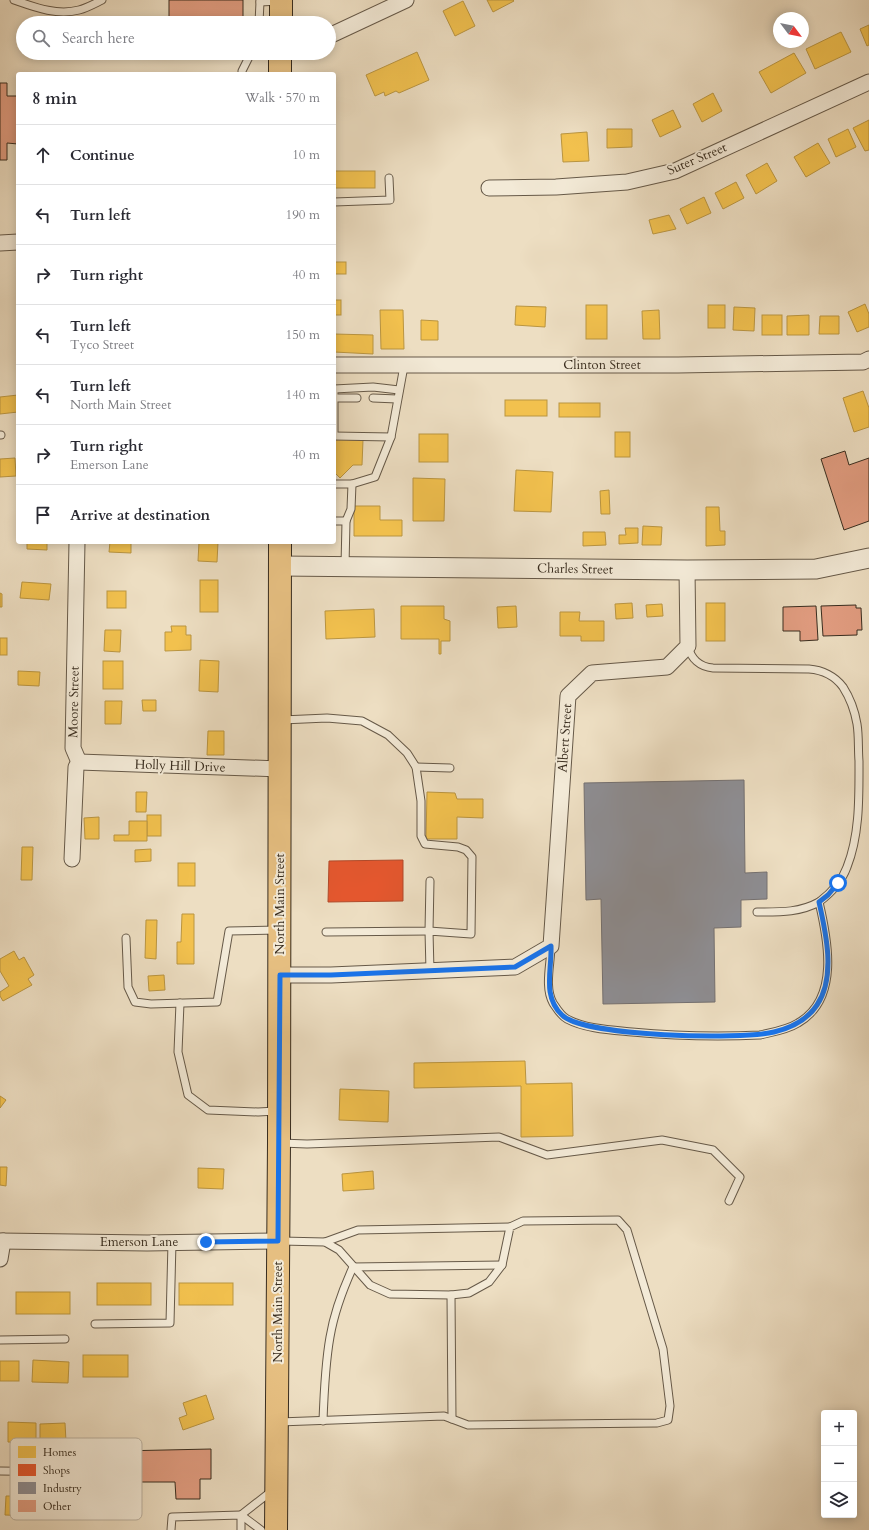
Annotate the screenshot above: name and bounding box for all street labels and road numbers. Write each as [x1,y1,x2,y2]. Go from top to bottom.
street label: Suter Street [664,138,730,180]
street label: Clinton Street [563,356,641,374]
street label: Charles Street [537,559,613,579]
street label: Moore Street [64,666,84,738]
street label: Albert Street [554,703,576,773]
street label: Holly Hill Drive [134,755,226,777]
street label: North Main Street [271,853,289,955]
street label: Emerson Lane [100,1233,178,1251]
street label: North Main Street [269,1261,287,1363]

